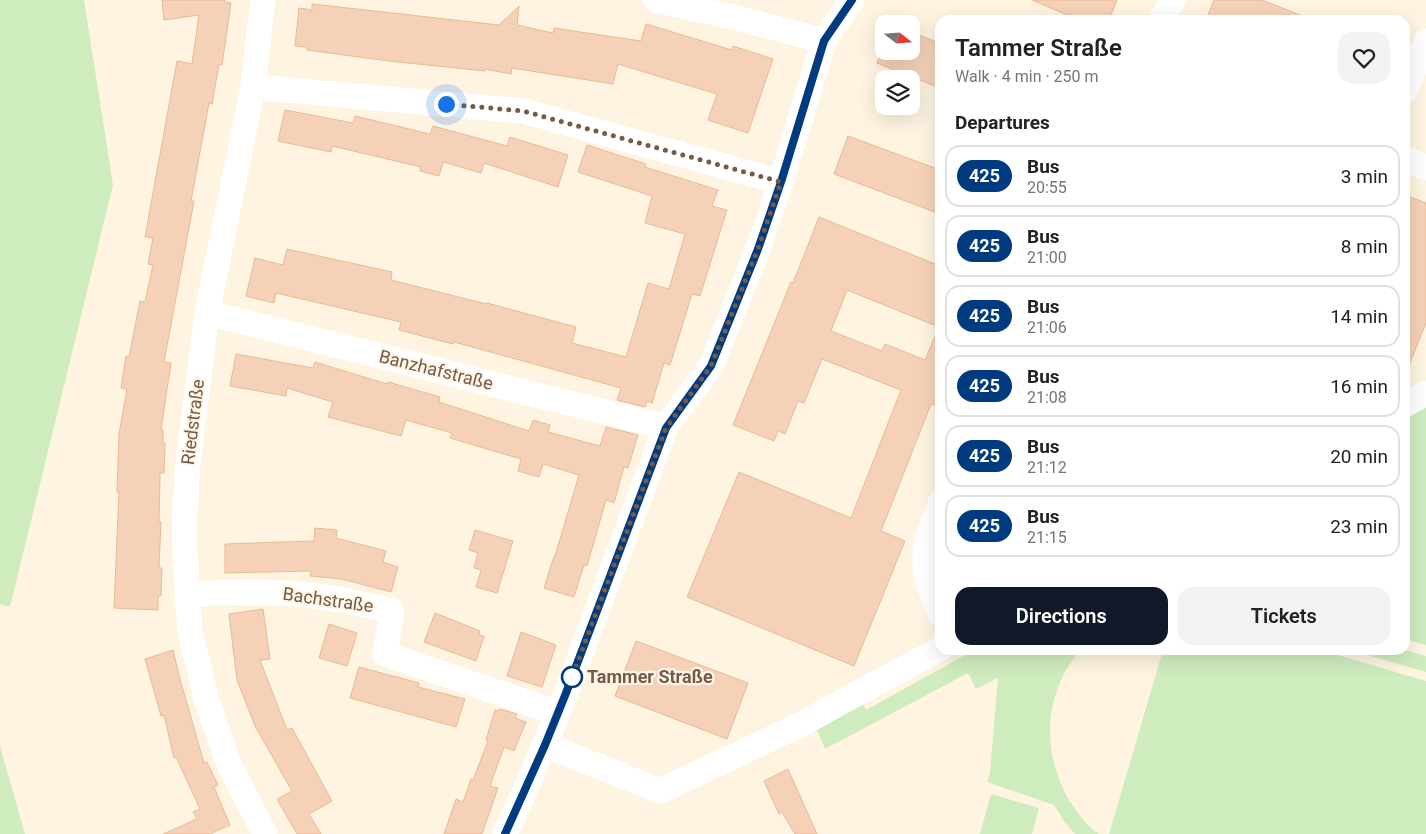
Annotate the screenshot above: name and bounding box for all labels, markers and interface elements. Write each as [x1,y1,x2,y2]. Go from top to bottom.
north arrow [875,15,920,60]
map controls [875,15,920,115]
button: heart [1338,32,1390,84]
text: Tammer Straße [955,34,1122,62]
text: Walk · 4 min · 250 m [955,67,1099,86]
button: layers [875,70,920,115]
your location [434,92,459,117]
text: Departures [955,111,1050,134]
text: Bus [1027,155,1060,178]
text: 425 [969,165,1000,186]
text: 3 min [1341,165,1388,188]
text: 20:55 [1027,178,1067,197]
text: Bus [1027,225,1060,248]
text: 425 [969,235,1000,256]
text: 8 min [1341,235,1388,258]
text: 21:00 [1027,248,1067,267]
text: Bus [1027,295,1060,318]
text: 425 [969,305,1000,326]
text: 14 min [1330,305,1388,328]
text: 21:06 [1027,318,1067,337]
street label: Banzhafstraße [377,345,495,394]
text: Bus [1027,365,1060,388]
text: 425 [969,375,1000,396]
text: 16 min [1330,375,1388,398]
street label: Riedstraße [177,378,208,466]
text: 21:08 [1027,388,1067,407]
text: Bus [1027,435,1060,458]
text: 425 [969,445,1000,466]
text: 20 min [1330,445,1388,468]
text: 21:12 [1027,458,1067,477]
text: Bus [1027,505,1060,528]
text: 425 [969,515,1000,536]
text: 23 min [1330,515,1388,538]
text: 21:15 [1027,528,1067,547]
street label: Bachstraße [281,583,375,616]
button: Directions [955,587,1168,645]
button: Tickets [1178,587,1390,645]
marker: Tammer Straße [561,666,583,688]
place label: Tammer Straße [587,666,713,687]

